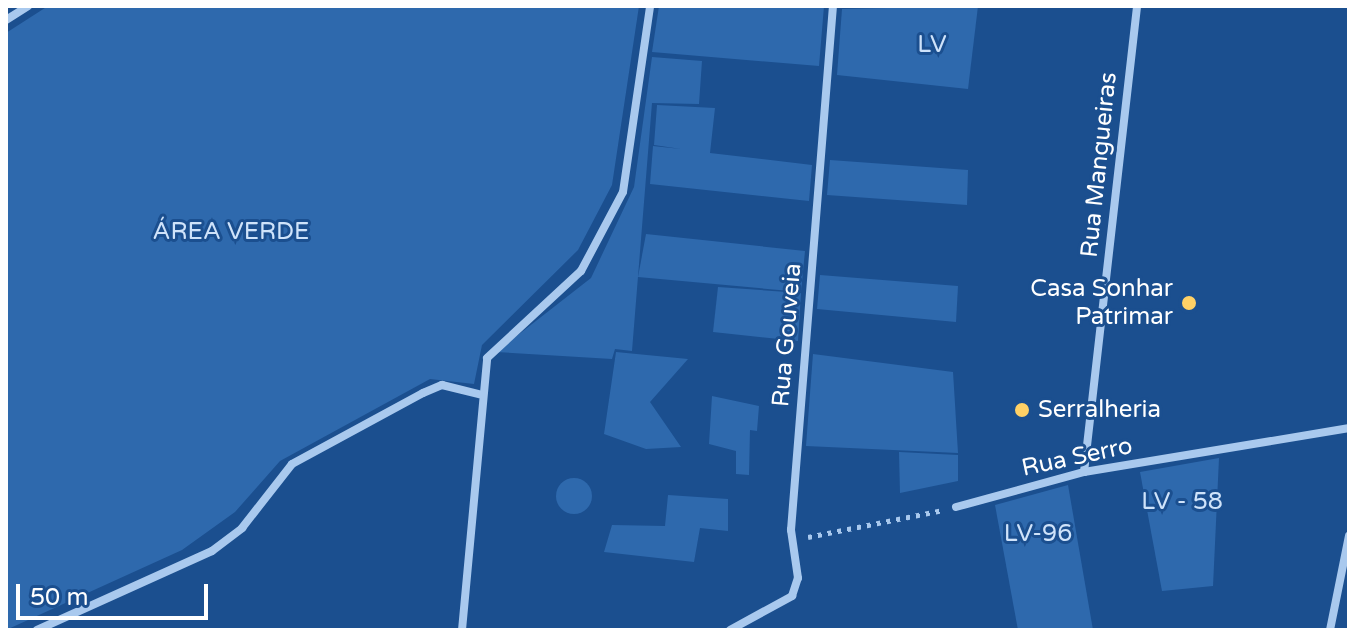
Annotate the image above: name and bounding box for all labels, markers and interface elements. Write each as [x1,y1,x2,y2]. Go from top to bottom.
park label: LV [917,31,947,59]
street label: Rua Mangueiras [1075,71,1123,259]
park label: ÁREA VERDE [153,218,309,246]
street label: Rua Gouveia [766,262,808,408]
place label: Casa Sonhar Patrimar [1030,275,1173,331]
marker: Casa Sonhar Patrimar [1180,294,1198,312]
place label: Serralheria [1038,396,1161,424]
marker: Serralheria [1013,401,1031,419]
street label: Rua Serro [1019,431,1135,483]
park label: LV - 58 [1141,488,1223,516]
park label: LV-96 [1004,520,1072,548]
scale bar [20,568,212,618]
text: 50 m [30,583,88,612]

